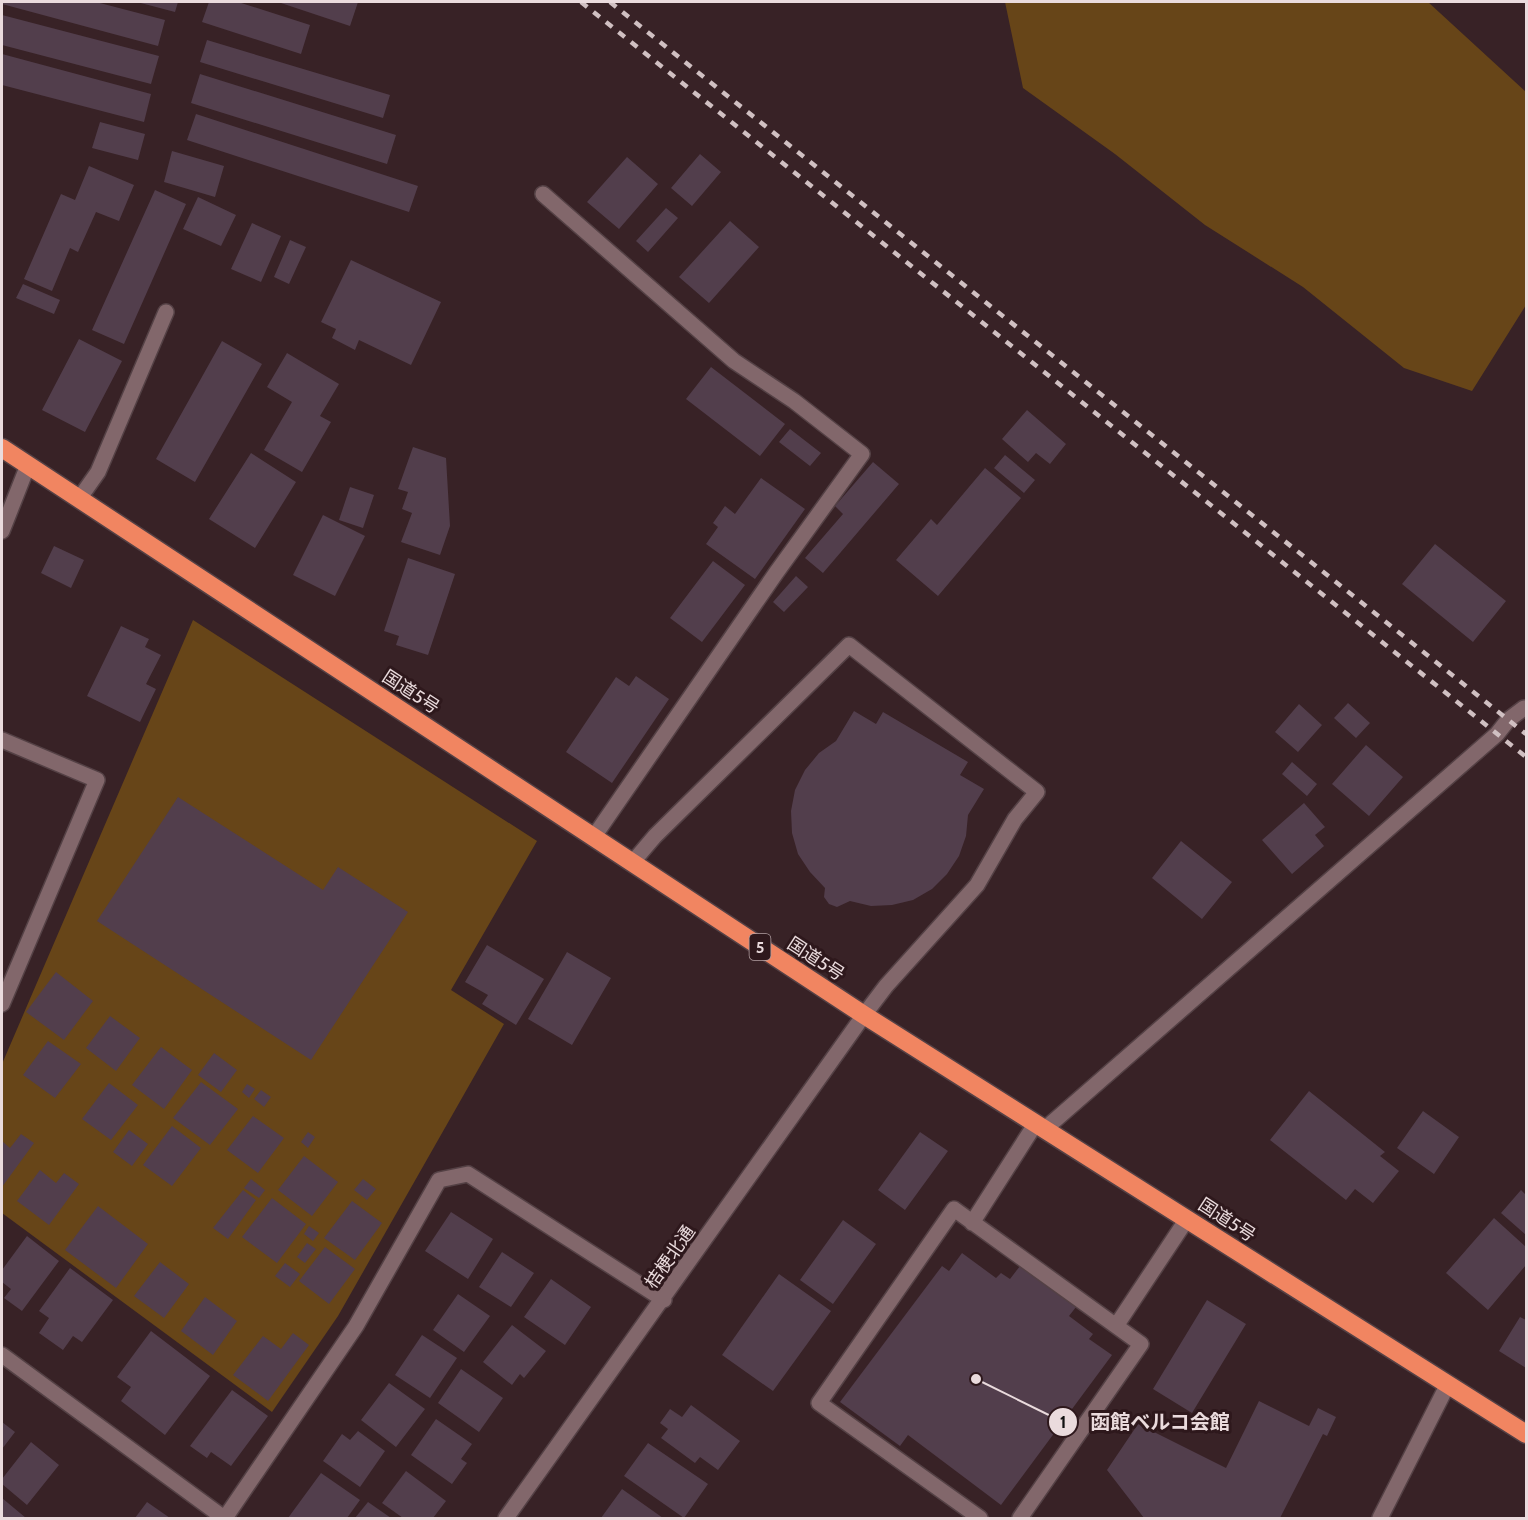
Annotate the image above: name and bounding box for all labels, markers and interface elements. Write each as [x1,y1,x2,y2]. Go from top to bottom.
street label: 国道5号 [378,665,444,719]
street label: 国道5号 [783,932,849,986]
road number: 5 [750,934,771,960]
street label: 国道5号 [1194,1193,1260,1247]
street label: 桔梗北通 [640,1221,700,1293]
callout: 函館ベルコ会館 [1048,1403,1242,1441]
text: 函館ベルコ会館 [1090,1410,1230,1434]
text: 1 [1060,1411,1066,1433]

